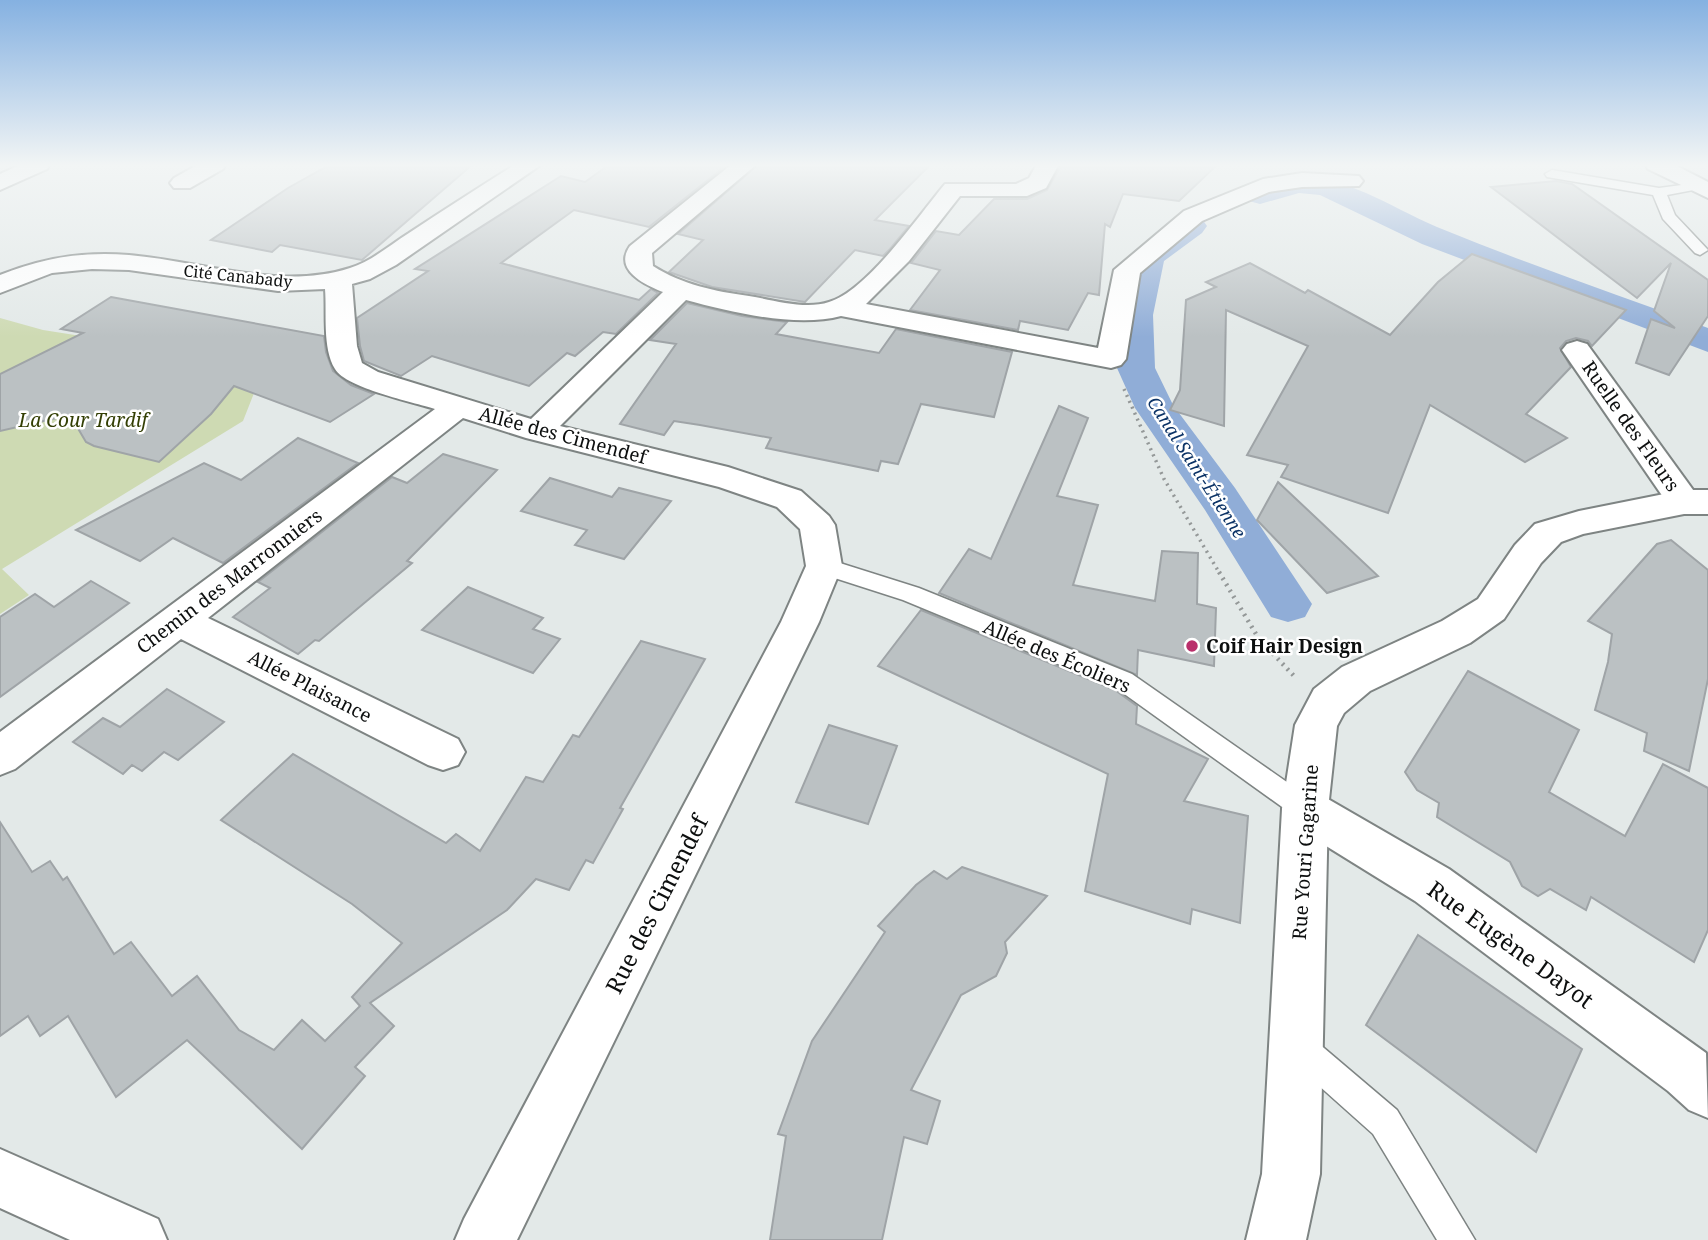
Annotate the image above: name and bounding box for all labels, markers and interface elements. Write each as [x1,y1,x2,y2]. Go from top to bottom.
street label: Cité Canabady [183,259,294,293]
street label: Ruelle des Fleurs [1576,356,1686,496]
water label: Canal Saint-Étienne [1142,392,1252,543]
street label: Allée des Cimendef [476,400,652,470]
park label: La Cour Tardif [17,407,152,433]
street label: Chemin des Marronniers [131,503,327,659]
street label: Allée des Écoliers [979,613,1135,699]
place label: Coif Hair Design [1206,633,1363,659]
marker: Coif Hair Design [1184,638,1200,654]
street label: Allée Plaisance [244,644,376,728]
street label: Rue Youri Gagarine [1286,763,1324,941]
street label: Rue des Cimendef [597,807,716,999]
street label: Rue Eugène Dayot [1421,873,1601,1015]

